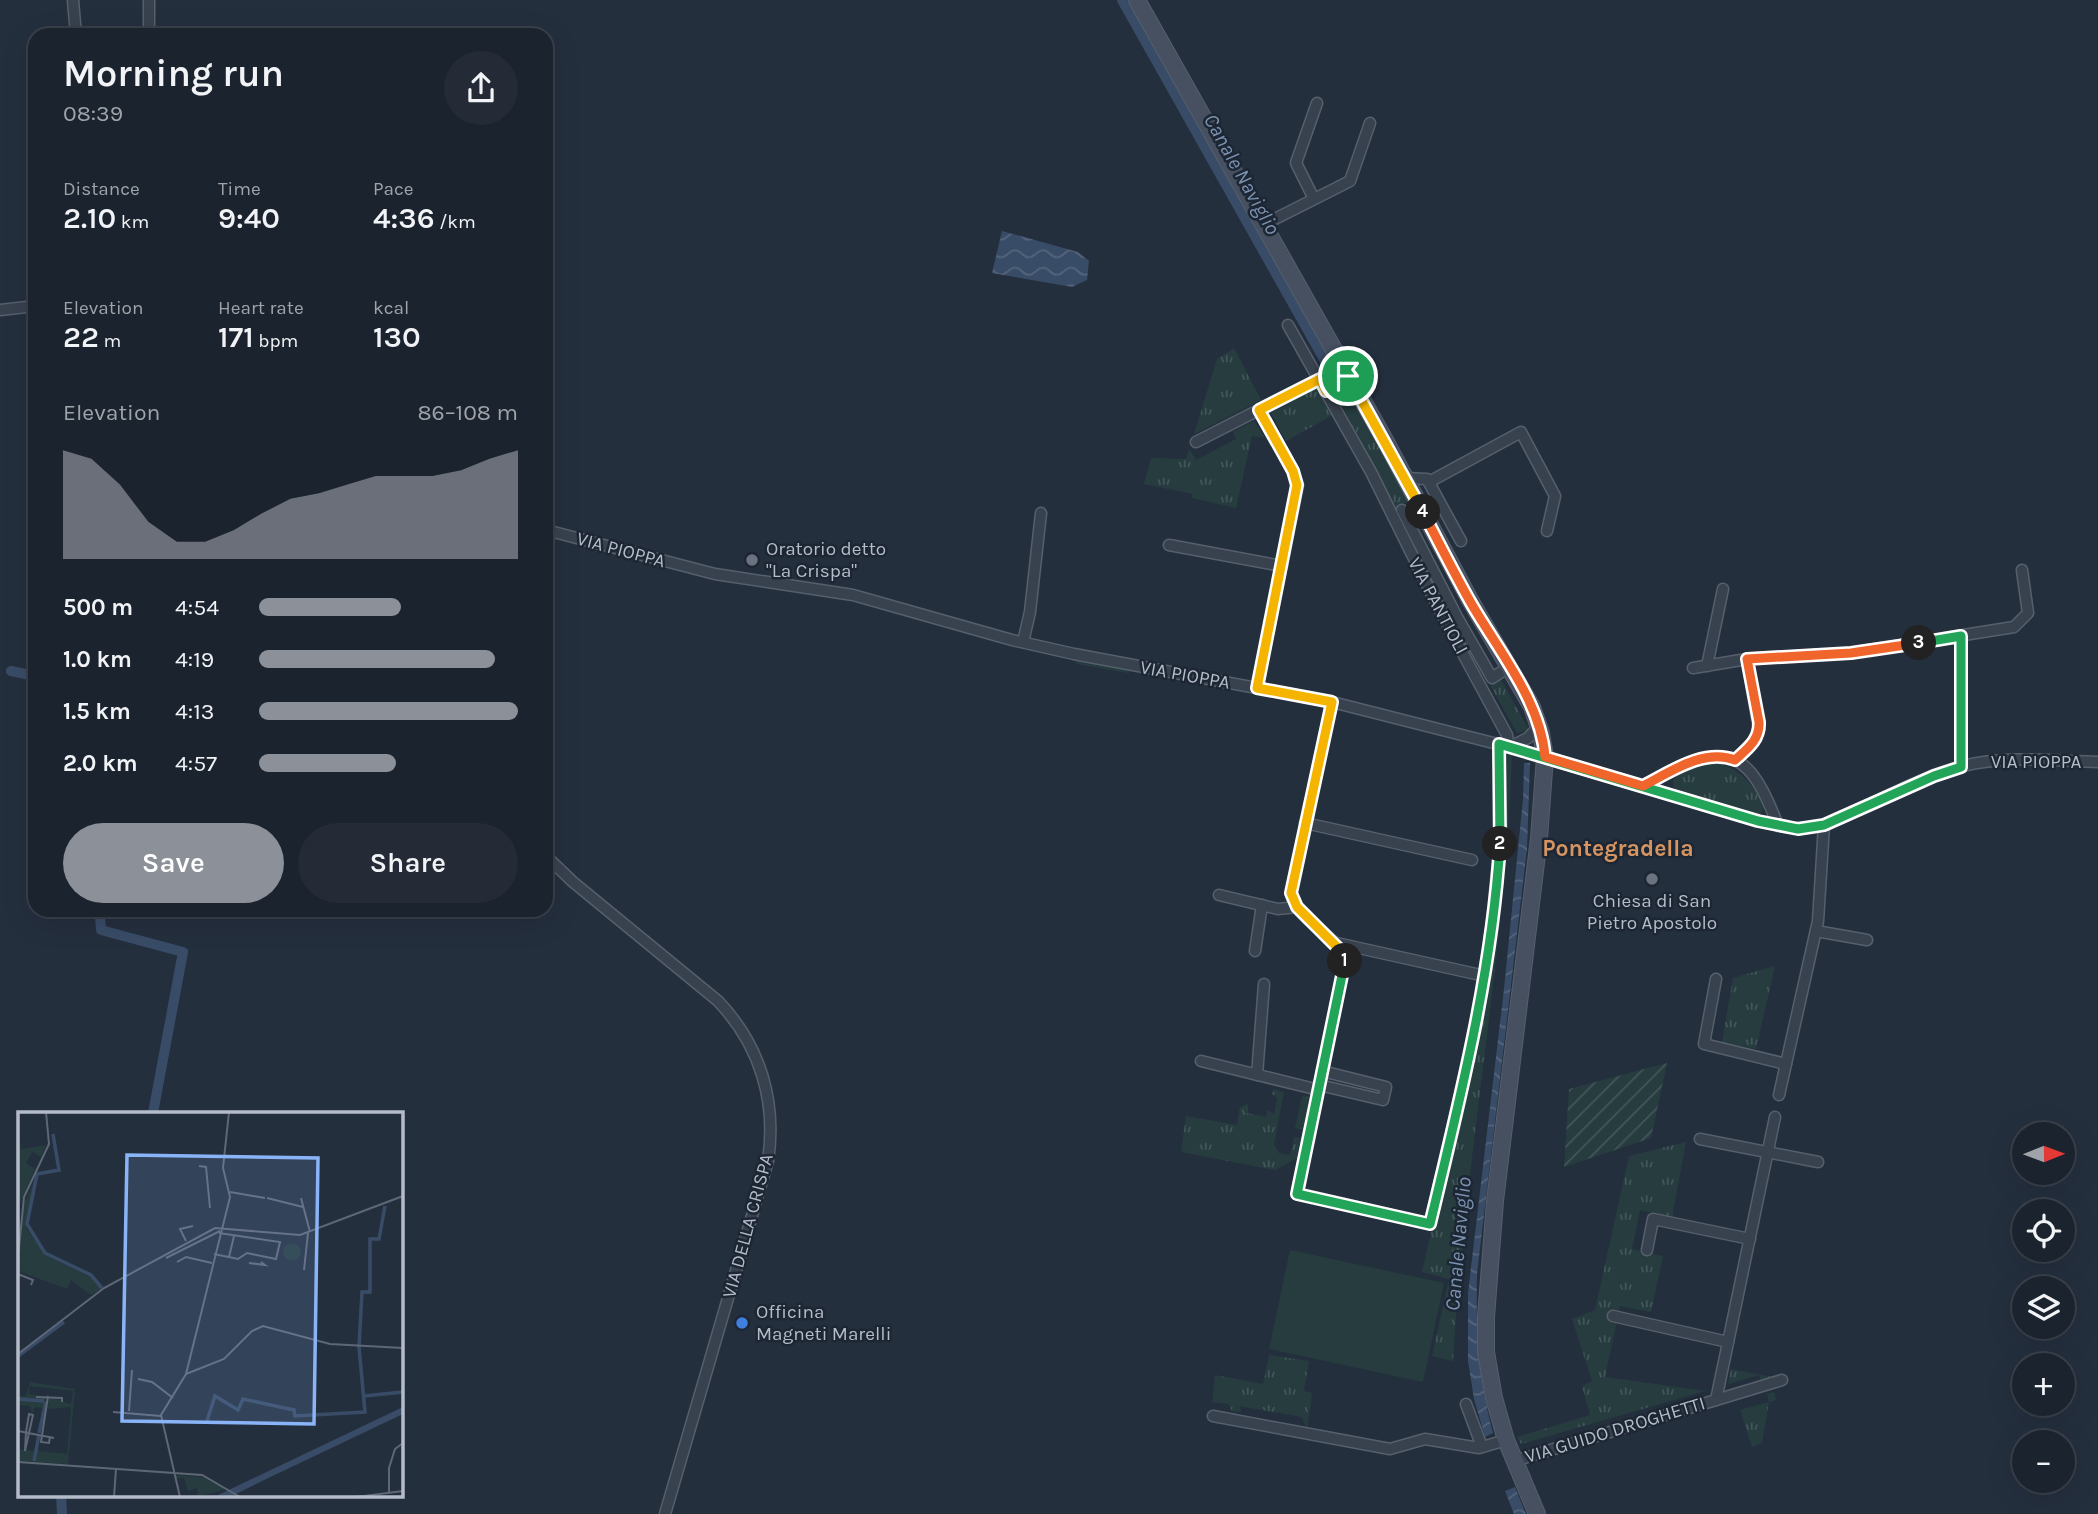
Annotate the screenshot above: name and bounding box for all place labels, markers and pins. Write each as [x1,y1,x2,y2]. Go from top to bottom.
pin [1318,346,1378,406]
pin: 4 [1406,494,1440,530]
place label: Oratorio detto "La Crispa" [766,538,886,582]
marker: Oratorio detto "La Crispa" [744,552,760,568]
pin: 3 [1902,626,1937,660]
pin: 2 [1482,826,1518,862]
marker: Chiesa di San Pietro Apostolo [1644,871,1660,887]
place label: Chiesa di San Pietro Apostolo [1587,890,1717,934]
pin: 1 [1328,944,1362,978]
place label: Officina Magneti Marelli [756,1301,891,1345]
marker: Officina Magneti Marelli [734,1315,750,1331]

